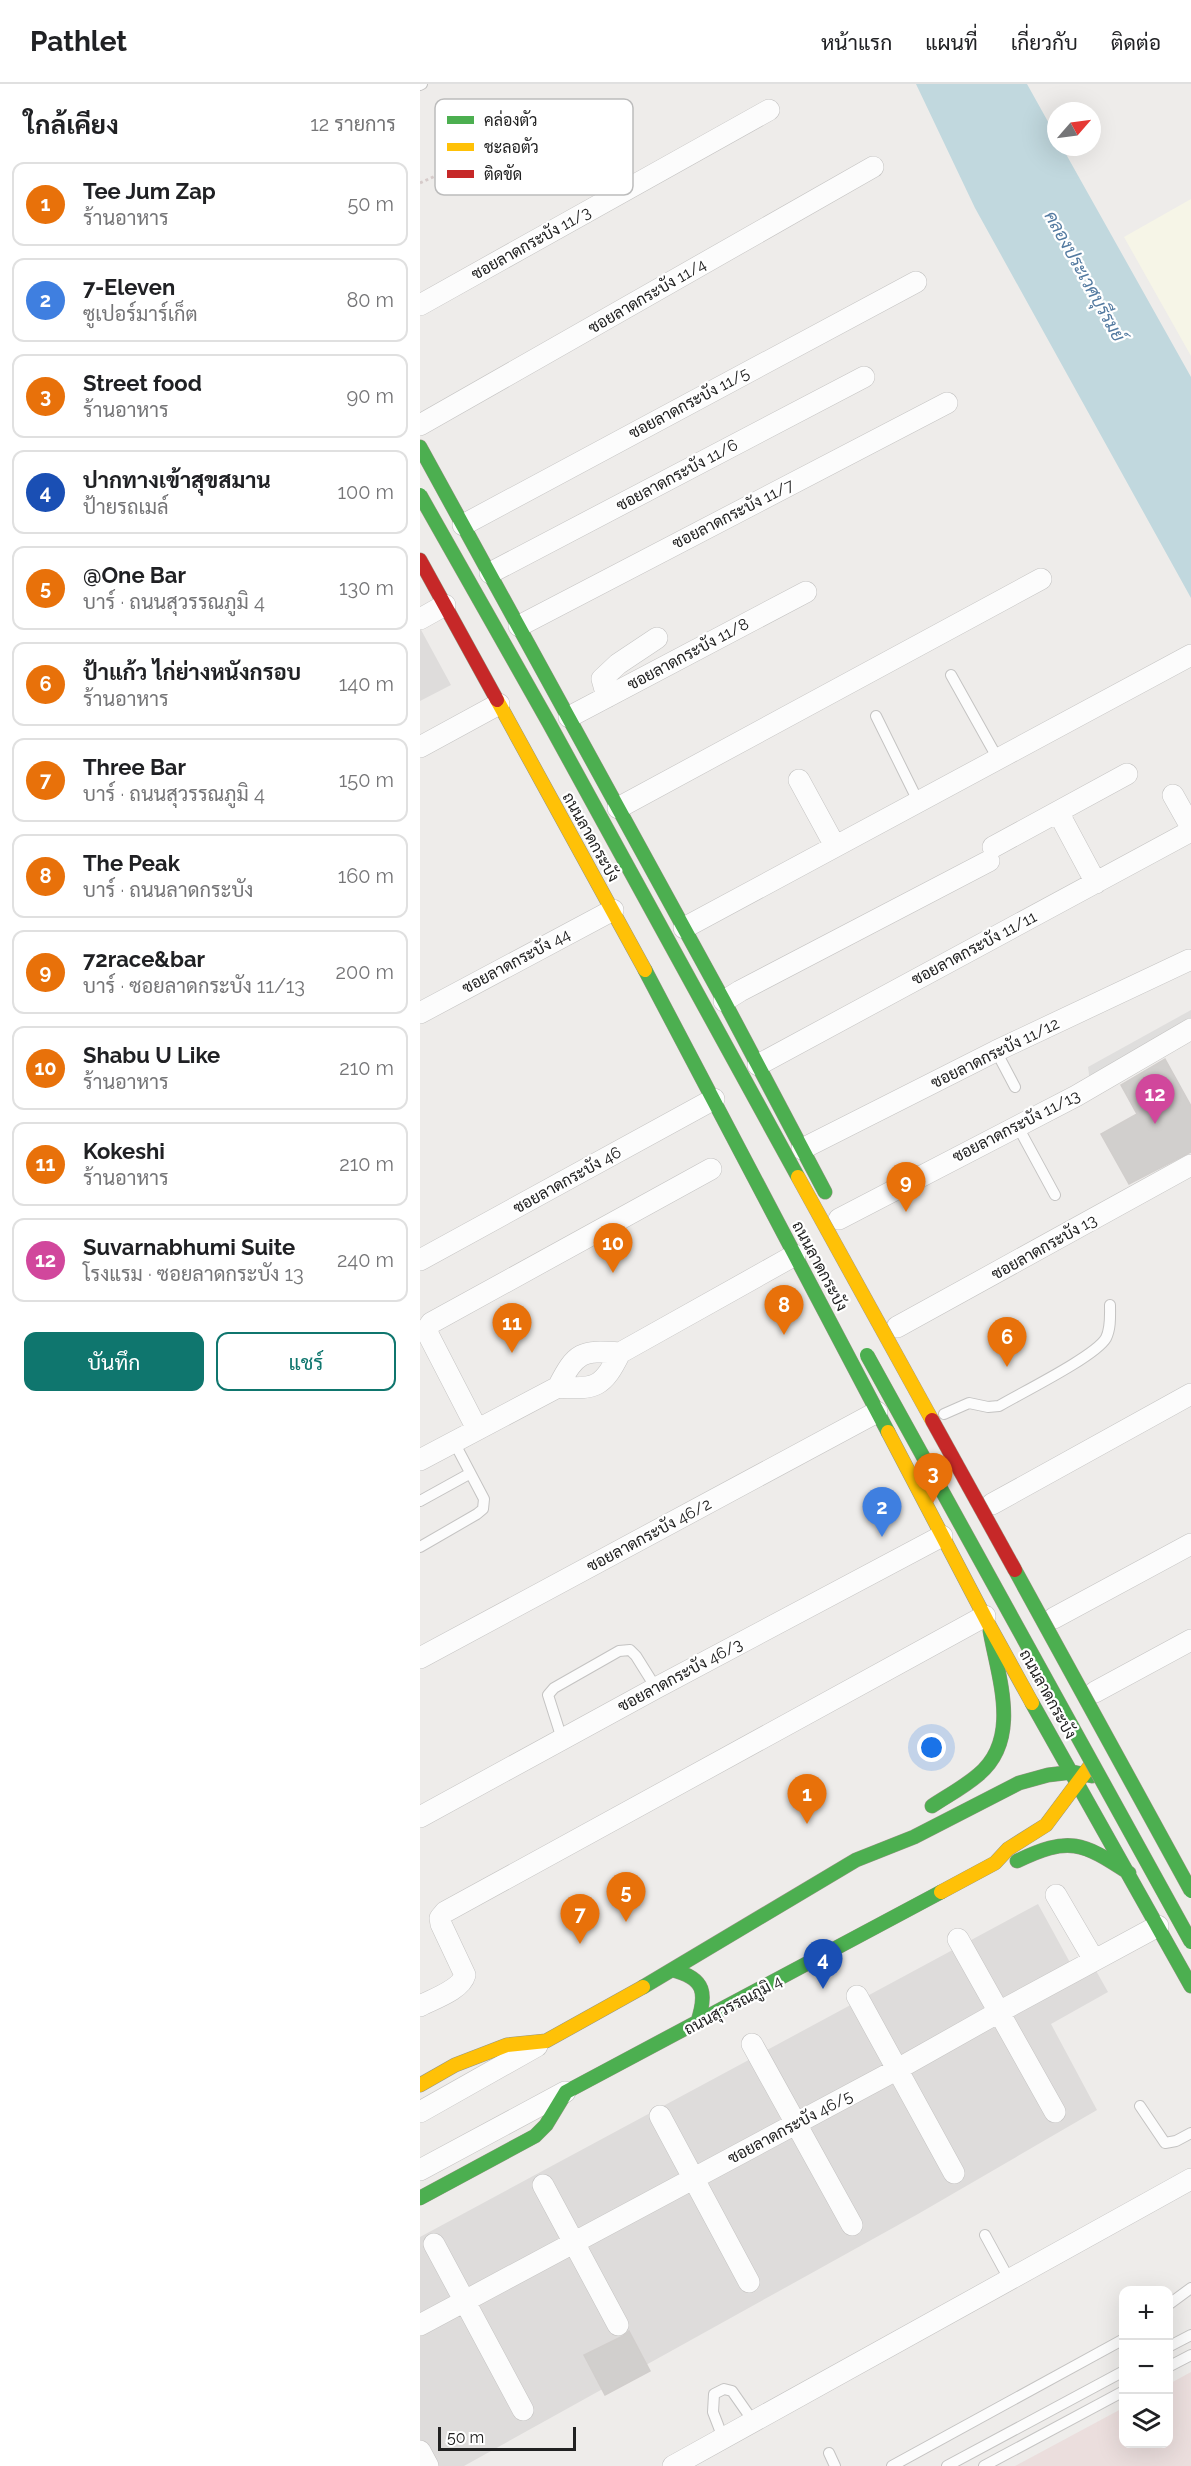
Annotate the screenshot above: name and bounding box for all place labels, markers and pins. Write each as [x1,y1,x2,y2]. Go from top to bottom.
pin: 12 [1136,1074,1174,1124]
pin: 9 [886,1162,926,1212]
pin: 10 [594,1224,632,1273]
pin: 8 [764,1286,804,1335]
pin: 11 [492,1304,532,1353]
pin: 6 [988,1318,1026,1367]
pin: 3 [914,1454,952,1503]
pin: 2 [862,1488,902,1537]
pin: 1 [788,1774,826,1824]
pin: 5 [606,1872,646,1922]
pin: 7 [560,1894,600,1944]
pin: 4 [804,1940,842,1989]

